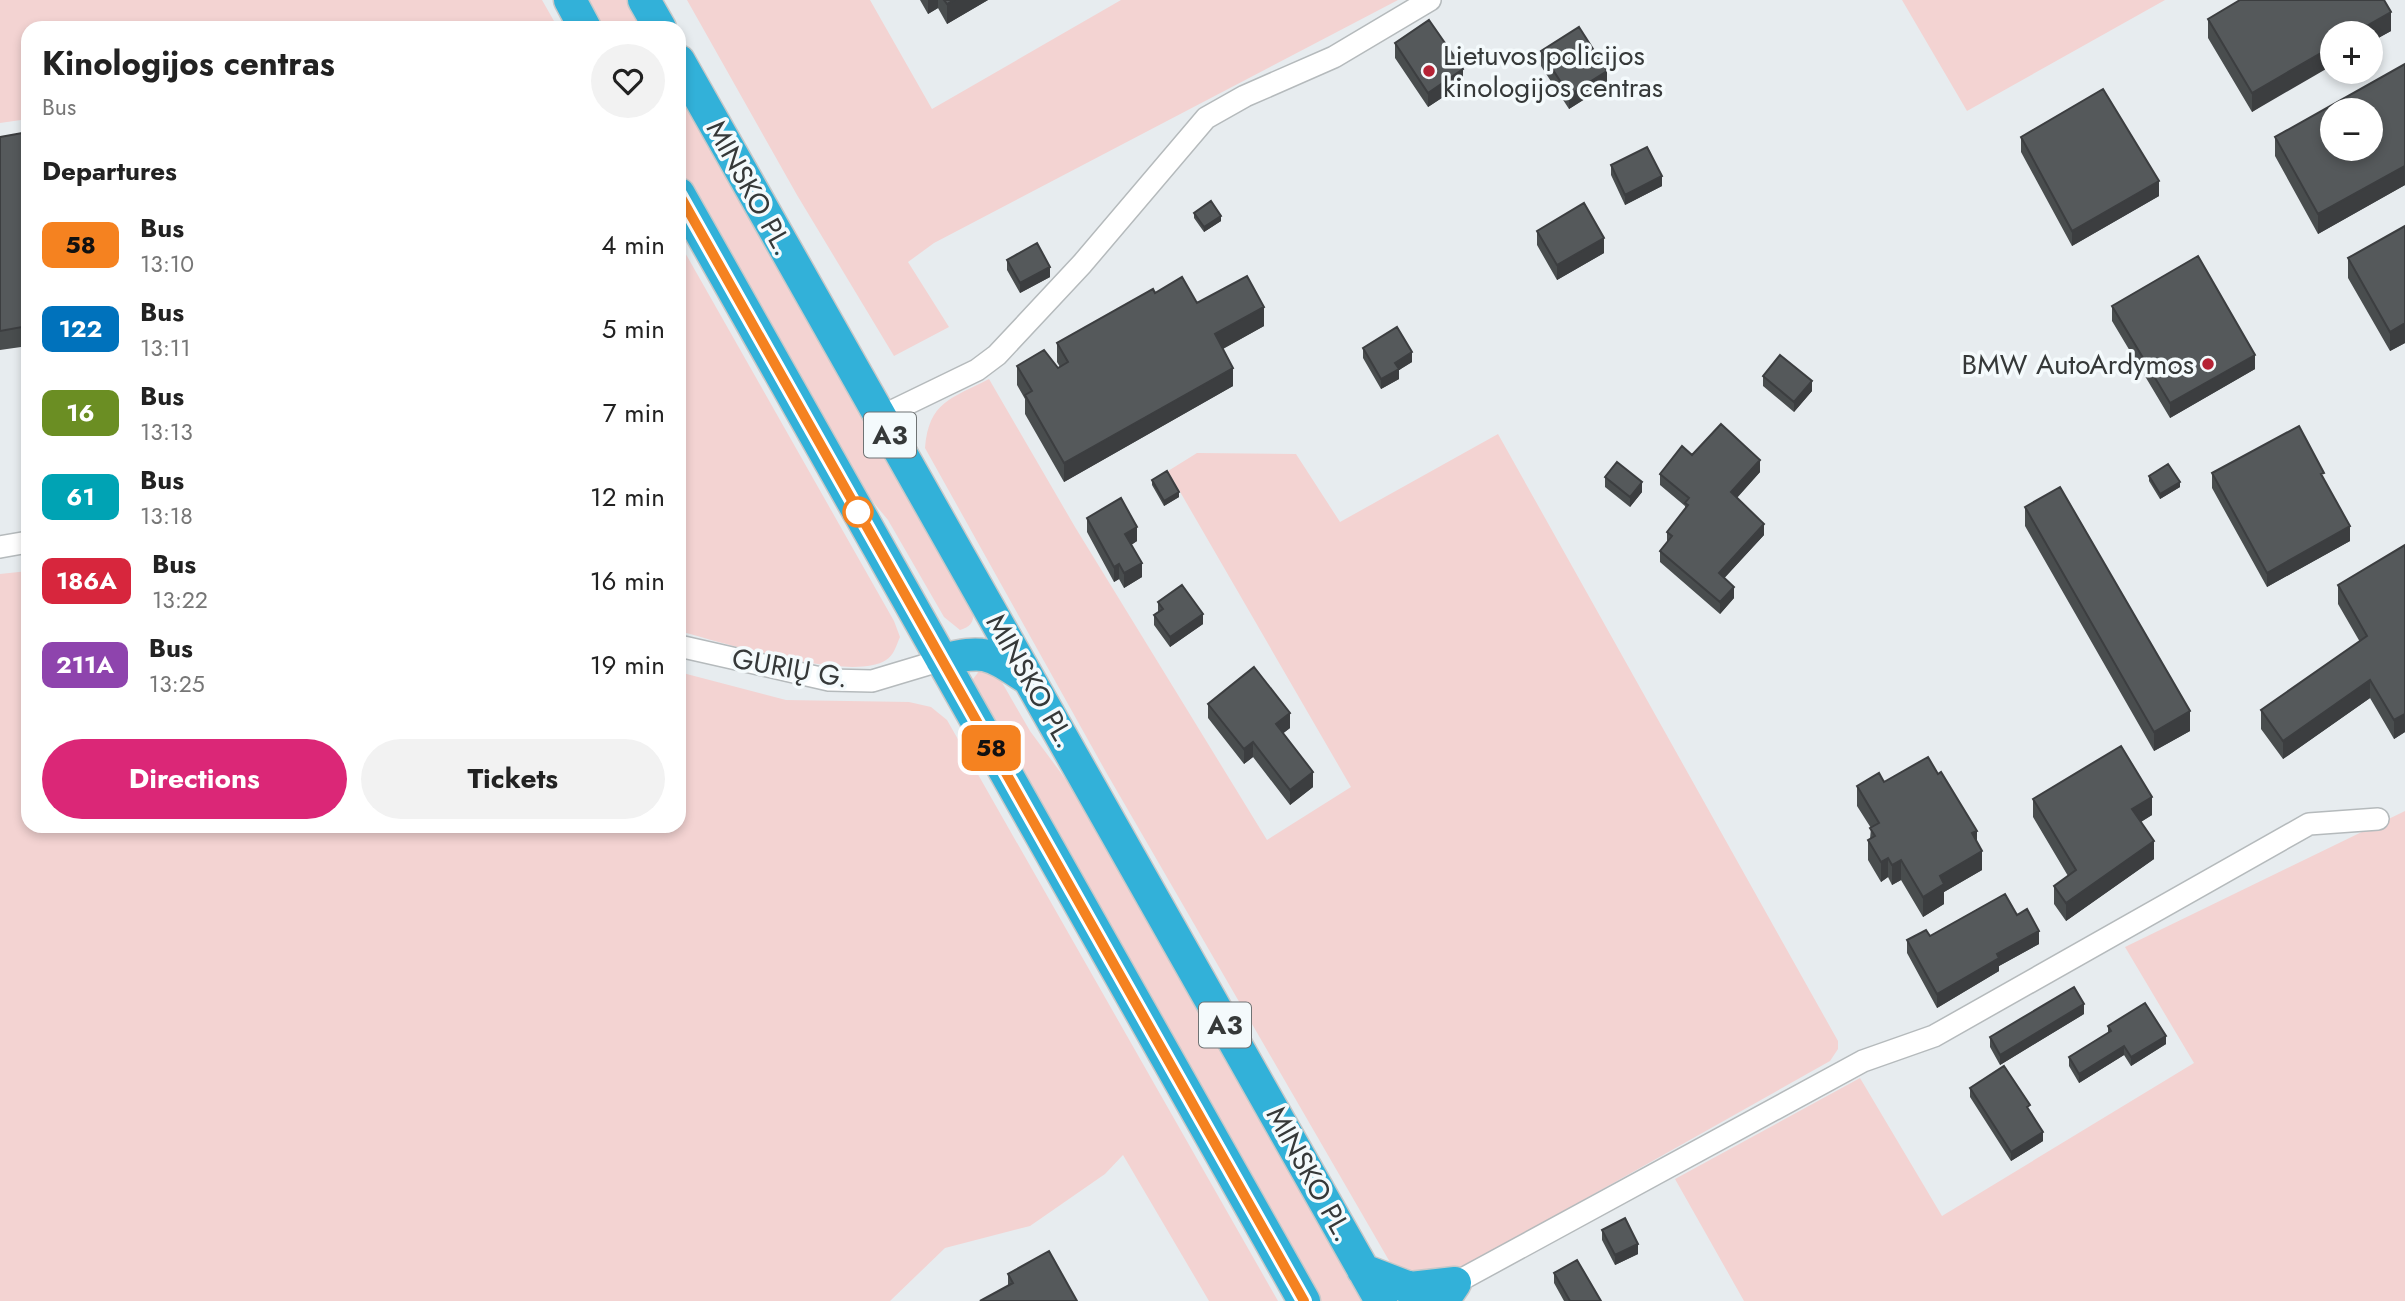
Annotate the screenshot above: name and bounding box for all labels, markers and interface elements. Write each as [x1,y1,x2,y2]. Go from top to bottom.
map controls [2320,21,2383,161]
button: + [2320,21,2383,84]
place label: Lietuvos policijos kinologijos centras [1443,35,1663,108]
text: Kinologijos centras [42,40,335,87]
button: heart [591,44,665,118]
marker: Lietuvos policijos kinologijos centras [1421,63,1437,79]
text: Bus [42,90,76,124]
button: − [2320,98,2383,161]
street label: MINSKO PL. [696,113,804,263]
text: Departures [42,152,177,190]
text: Bus [140,209,184,247]
text: 4 min [601,226,665,264]
text: 58 [65,227,96,262]
text: 13:10 [140,247,194,281]
text: Bus [140,293,184,331]
text: 5 min [602,310,665,348]
text: 122 [59,311,102,346]
text: 13:11 [140,331,191,365]
place label: BMW AutoArdymos [1962,344,2194,385]
marker: BMW AutoArdymos [2200,356,2216,372]
text: Bus [140,377,184,415]
text: 7 min [603,394,665,432]
text: 16 [66,395,95,430]
road number: A3 [864,412,916,458]
text: 13:13 [140,415,193,449]
text: Bus [140,461,184,499]
text: 12 min [590,478,665,516]
text: 61 [66,479,95,514]
unlabelled marker [843,497,873,527]
text: 13:18 [140,499,193,533]
text: Bus [152,545,196,583]
text: 16 min [590,562,665,600]
text: 186A [56,563,117,598]
text: 13:22 [152,583,208,617]
street label: MINSKO PL. [976,606,1086,756]
text: Bus [149,629,193,667]
street label: GURIŲ G. [729,638,851,698]
text: 19 min [590,646,665,684]
text: 211A [56,647,114,682]
text: 13:25 [149,667,205,701]
line badge: 58 [960,725,1023,771]
text: 58 [976,730,1006,765]
button: Directions [42,739,347,819]
button: Tickets [361,739,665,819]
road number: A3 [1199,1002,1251,1048]
street label: MINSKO PL. [1256,1099,1364,1249]

